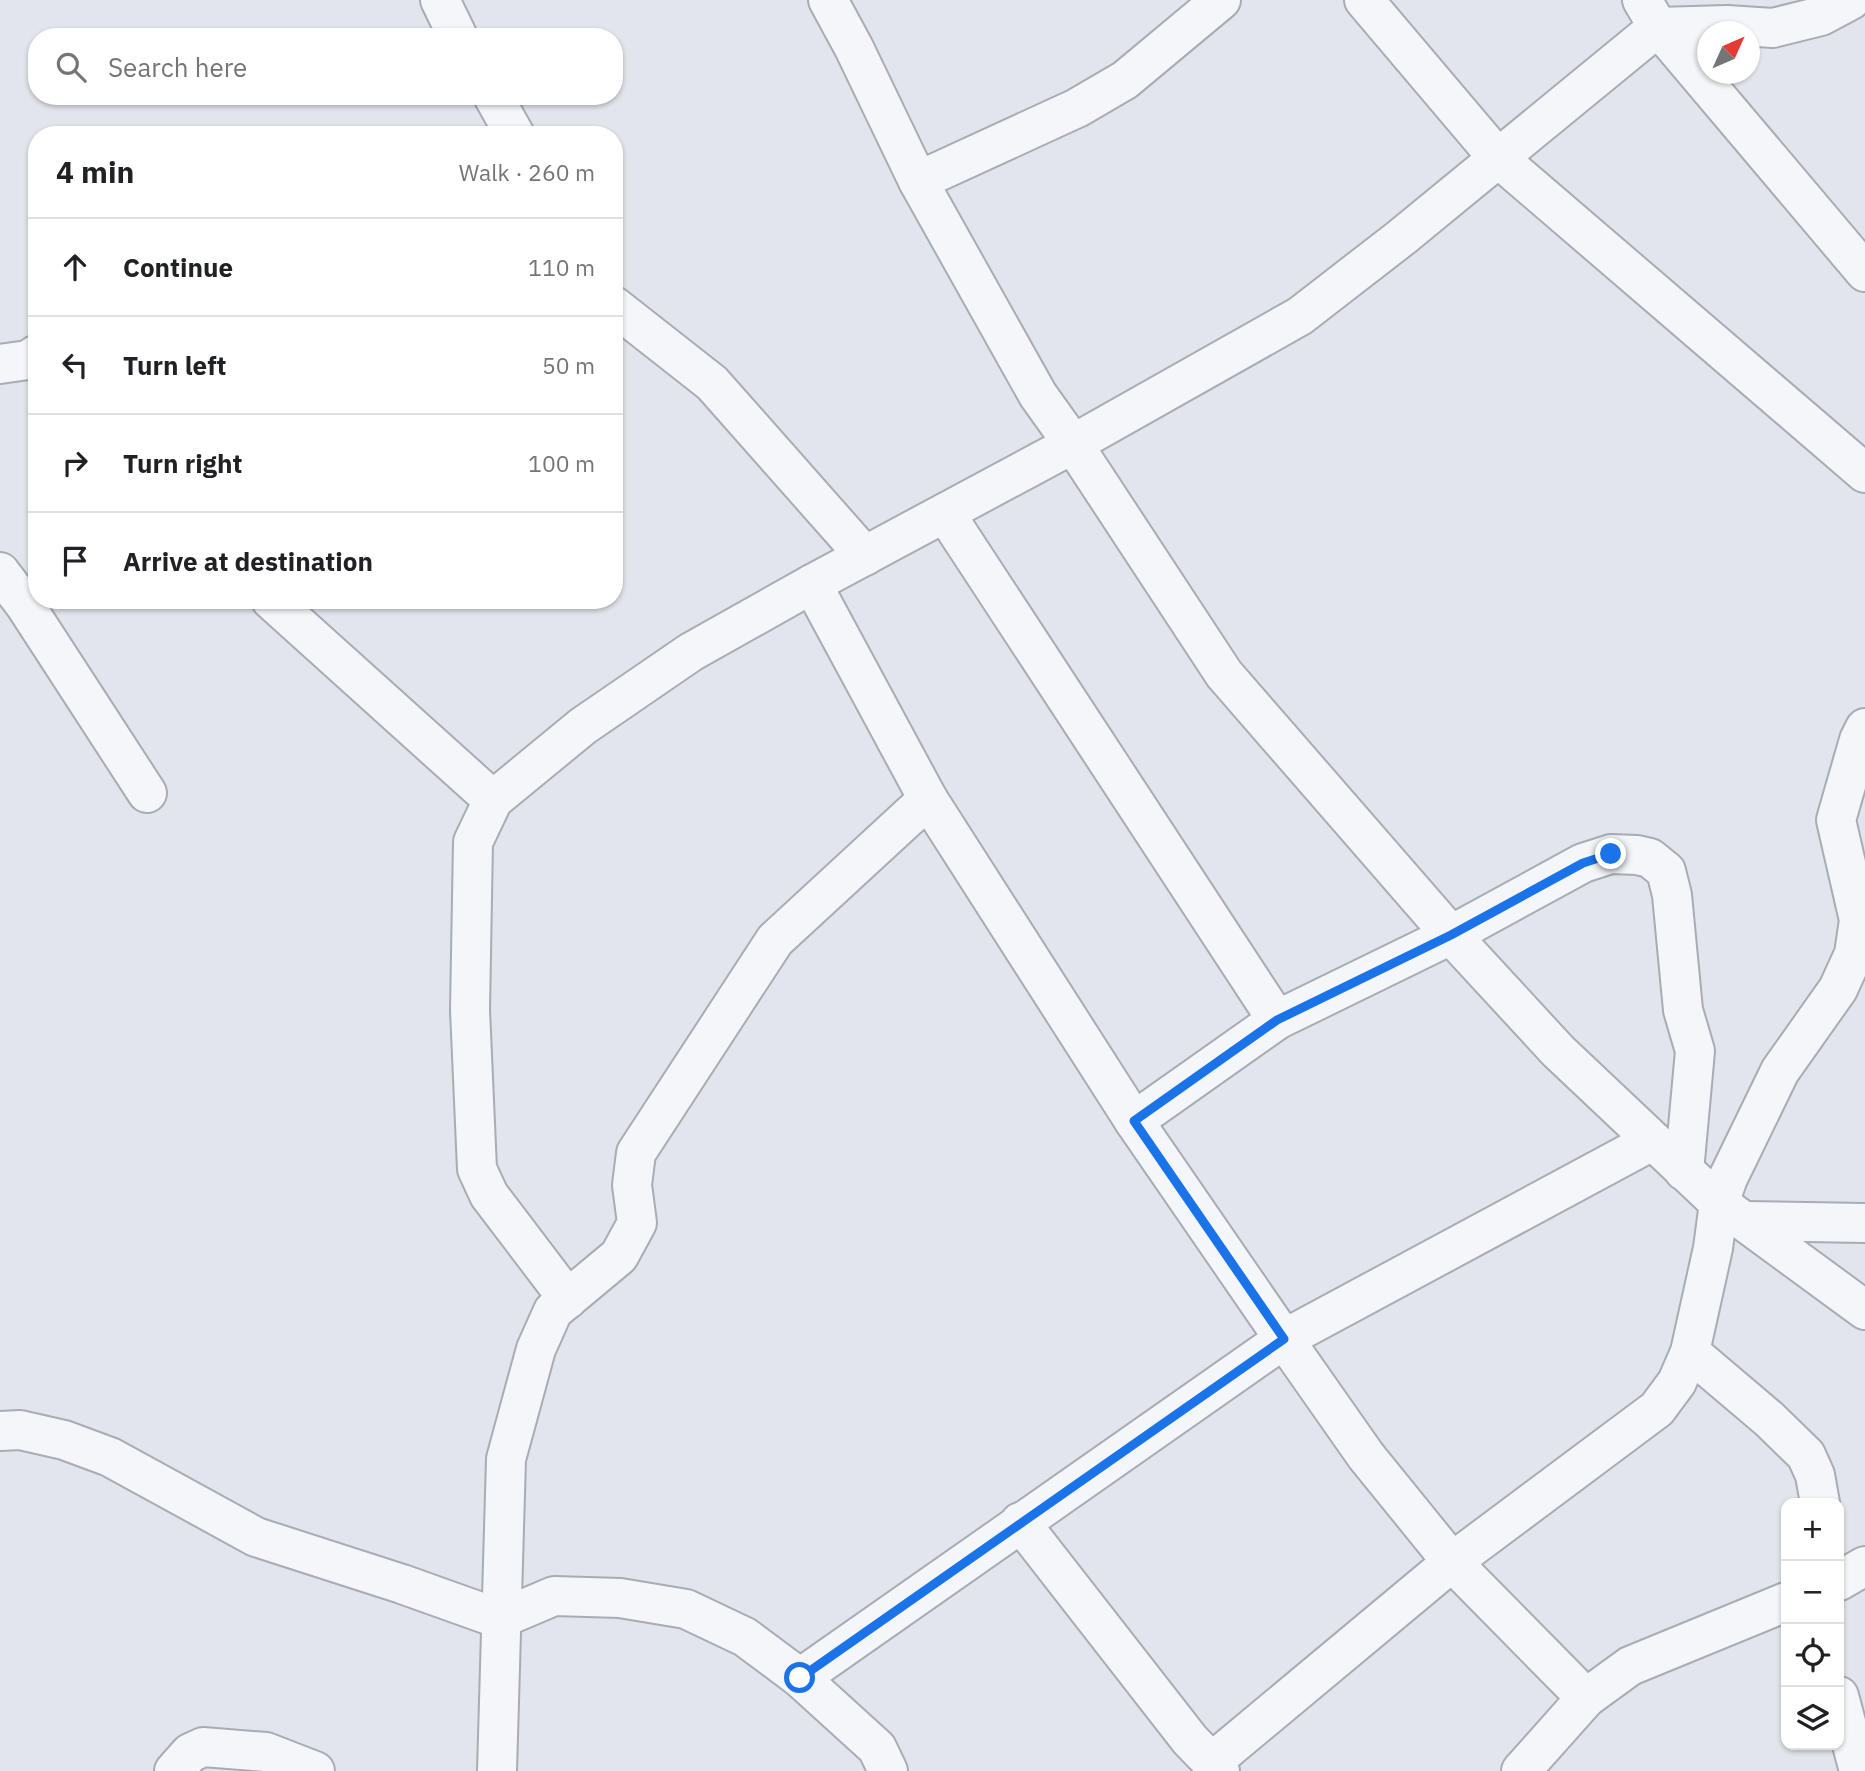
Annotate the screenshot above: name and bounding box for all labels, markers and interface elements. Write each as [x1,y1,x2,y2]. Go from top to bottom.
north arrow [1697,21,1760,84]
search box [28,28,623,105]
icon: search [52,48,90,86]
text: Search here [108,50,247,84]
text: 4 min [56,152,134,191]
text: Walk · 260 m [459,157,595,187]
icon: ahead [56,248,94,286]
text: Continue [123,250,233,284]
text: 110 m [528,252,595,282]
icon: left [56,346,94,384]
text: Turn left [123,348,226,382]
text: 50 m [542,350,595,380]
icon: right [56,444,94,482]
text: Turn right [123,446,242,480]
text: 100 m [528,448,595,478]
icon: arrive [56,542,94,580]
text: Arrive at destination [123,544,373,578]
route end [1595,838,1626,869]
map controls [1781,1498,1844,1750]
button: + [1781,1498,1844,1561]
button: − [1781,1561,1844,1624]
button: locate [1781,1624,1844,1687]
route start [784,1662,815,1693]
button: layers [1781,1687,1844,1750]

